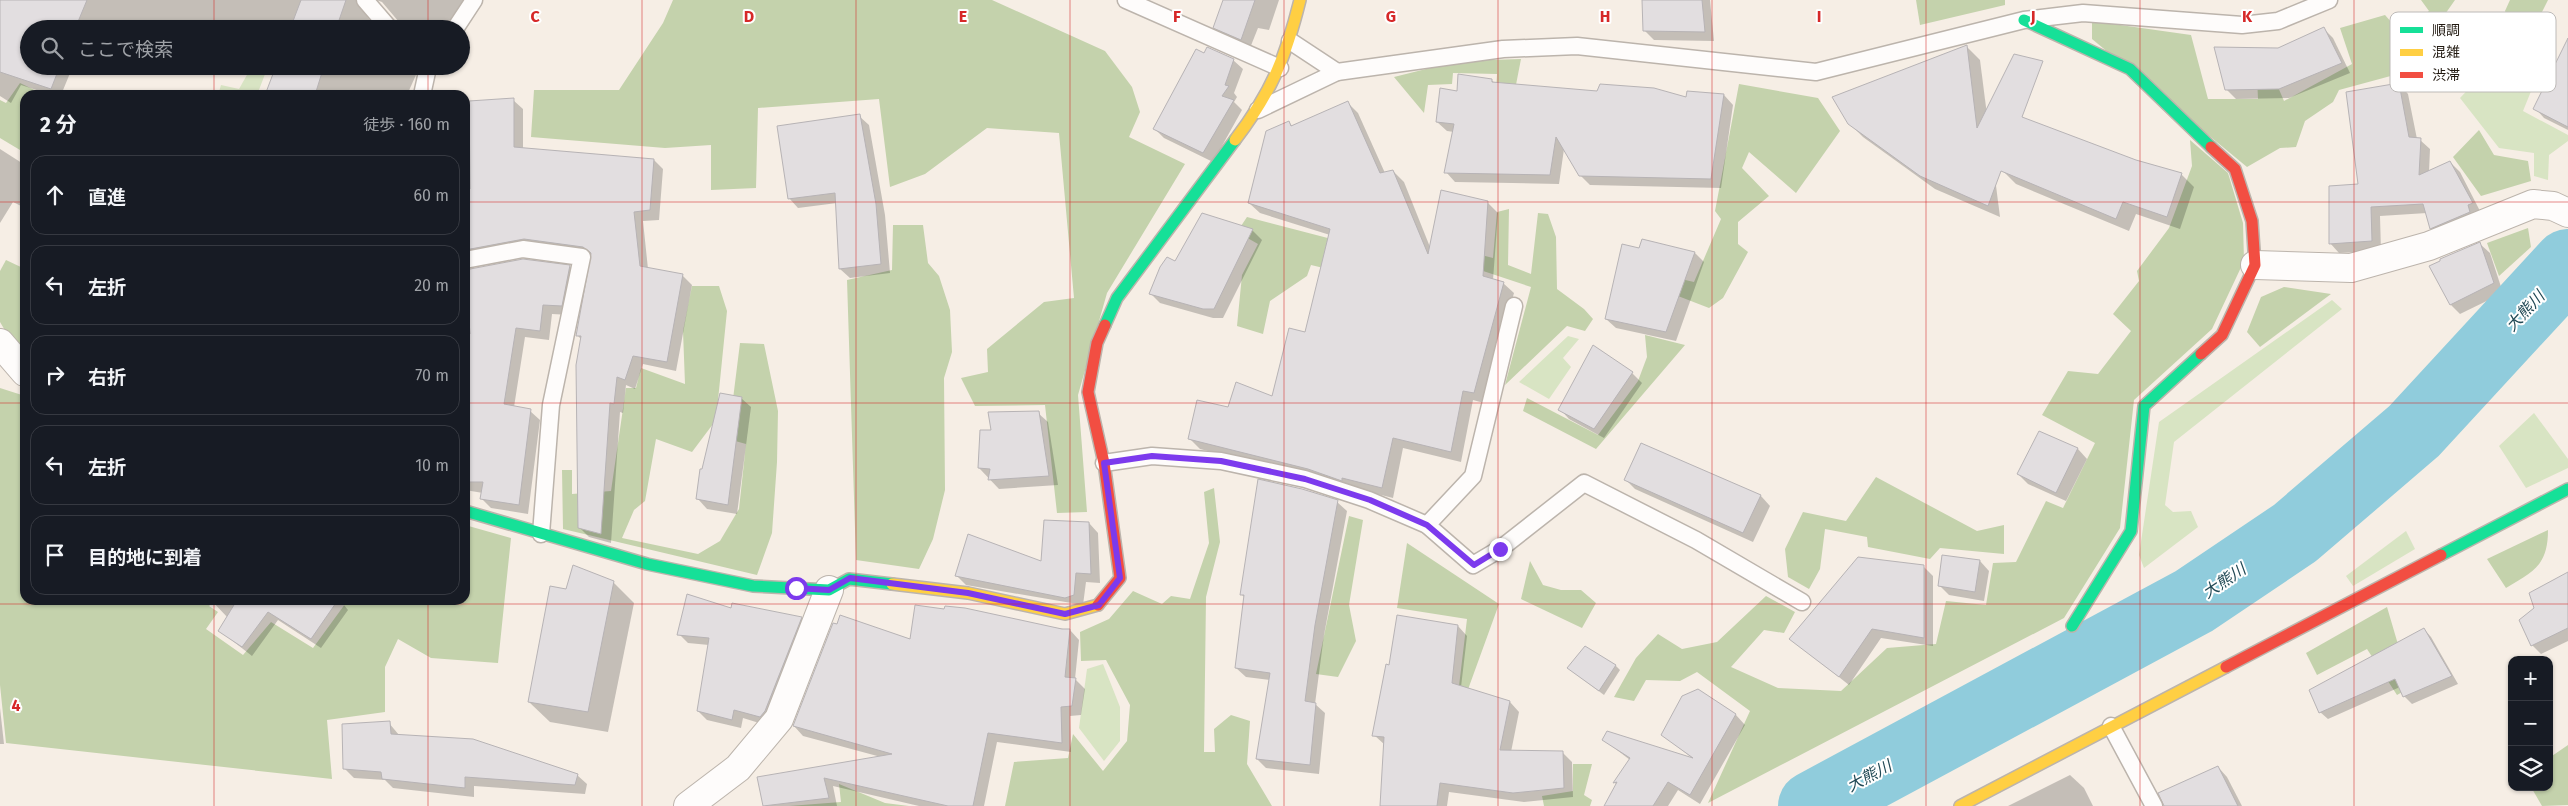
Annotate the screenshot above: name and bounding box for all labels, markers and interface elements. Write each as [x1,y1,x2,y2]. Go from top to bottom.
text: C [530,7,540,26]
text: D [744,7,754,26]
text: E [959,7,967,26]
text: F [1173,7,1181,26]
text: G [1386,7,1396,26]
text: H [1600,7,1610,26]
text: I [1817,7,1821,26]
text: J [2029,7,2036,26]
text: K [2242,7,2253,26]
legend [2390,12,2556,92]
search box [20,20,470,75]
text: 順調 [2432,22,2460,39]
icon: search [38,34,66,62]
text: ここで検索 [78,38,173,61]
text: 混雑 [2432,44,2460,61]
text: 渋滞 [2432,67,2460,84]
text: 2 分 [40,112,77,138]
text: 徒歩 · 160 m [363,115,450,134]
icon: ahead [41,181,69,209]
text: 直進 [88,186,126,209]
text: 60 m [414,186,449,205]
icon: left [41,271,69,299]
text: 左折 [88,276,126,299]
text: 20 m [414,276,449,295]
water label: 大熊川 [2502,286,2550,335]
icon: right [41,361,69,389]
text: 右折 [88,366,126,389]
text: 70 m [415,366,449,385]
icon: left [41,451,69,479]
text: 左折 [88,456,126,479]
text: 10 m [415,456,449,475]
route end [1489,538,1512,561]
icon: arrive [41,541,69,569]
text: 目的地に到着 [88,546,202,569]
water label: 大熊川 [2199,559,2251,602]
route start [785,577,808,600]
map controls [2508,656,2553,791]
button: + [2508,656,2553,701]
text: 4 [11,696,21,715]
button: − [2508,701,2553,746]
button: layers [2508,746,2553,791]
water label: 大熊川 [1843,755,1896,796]

